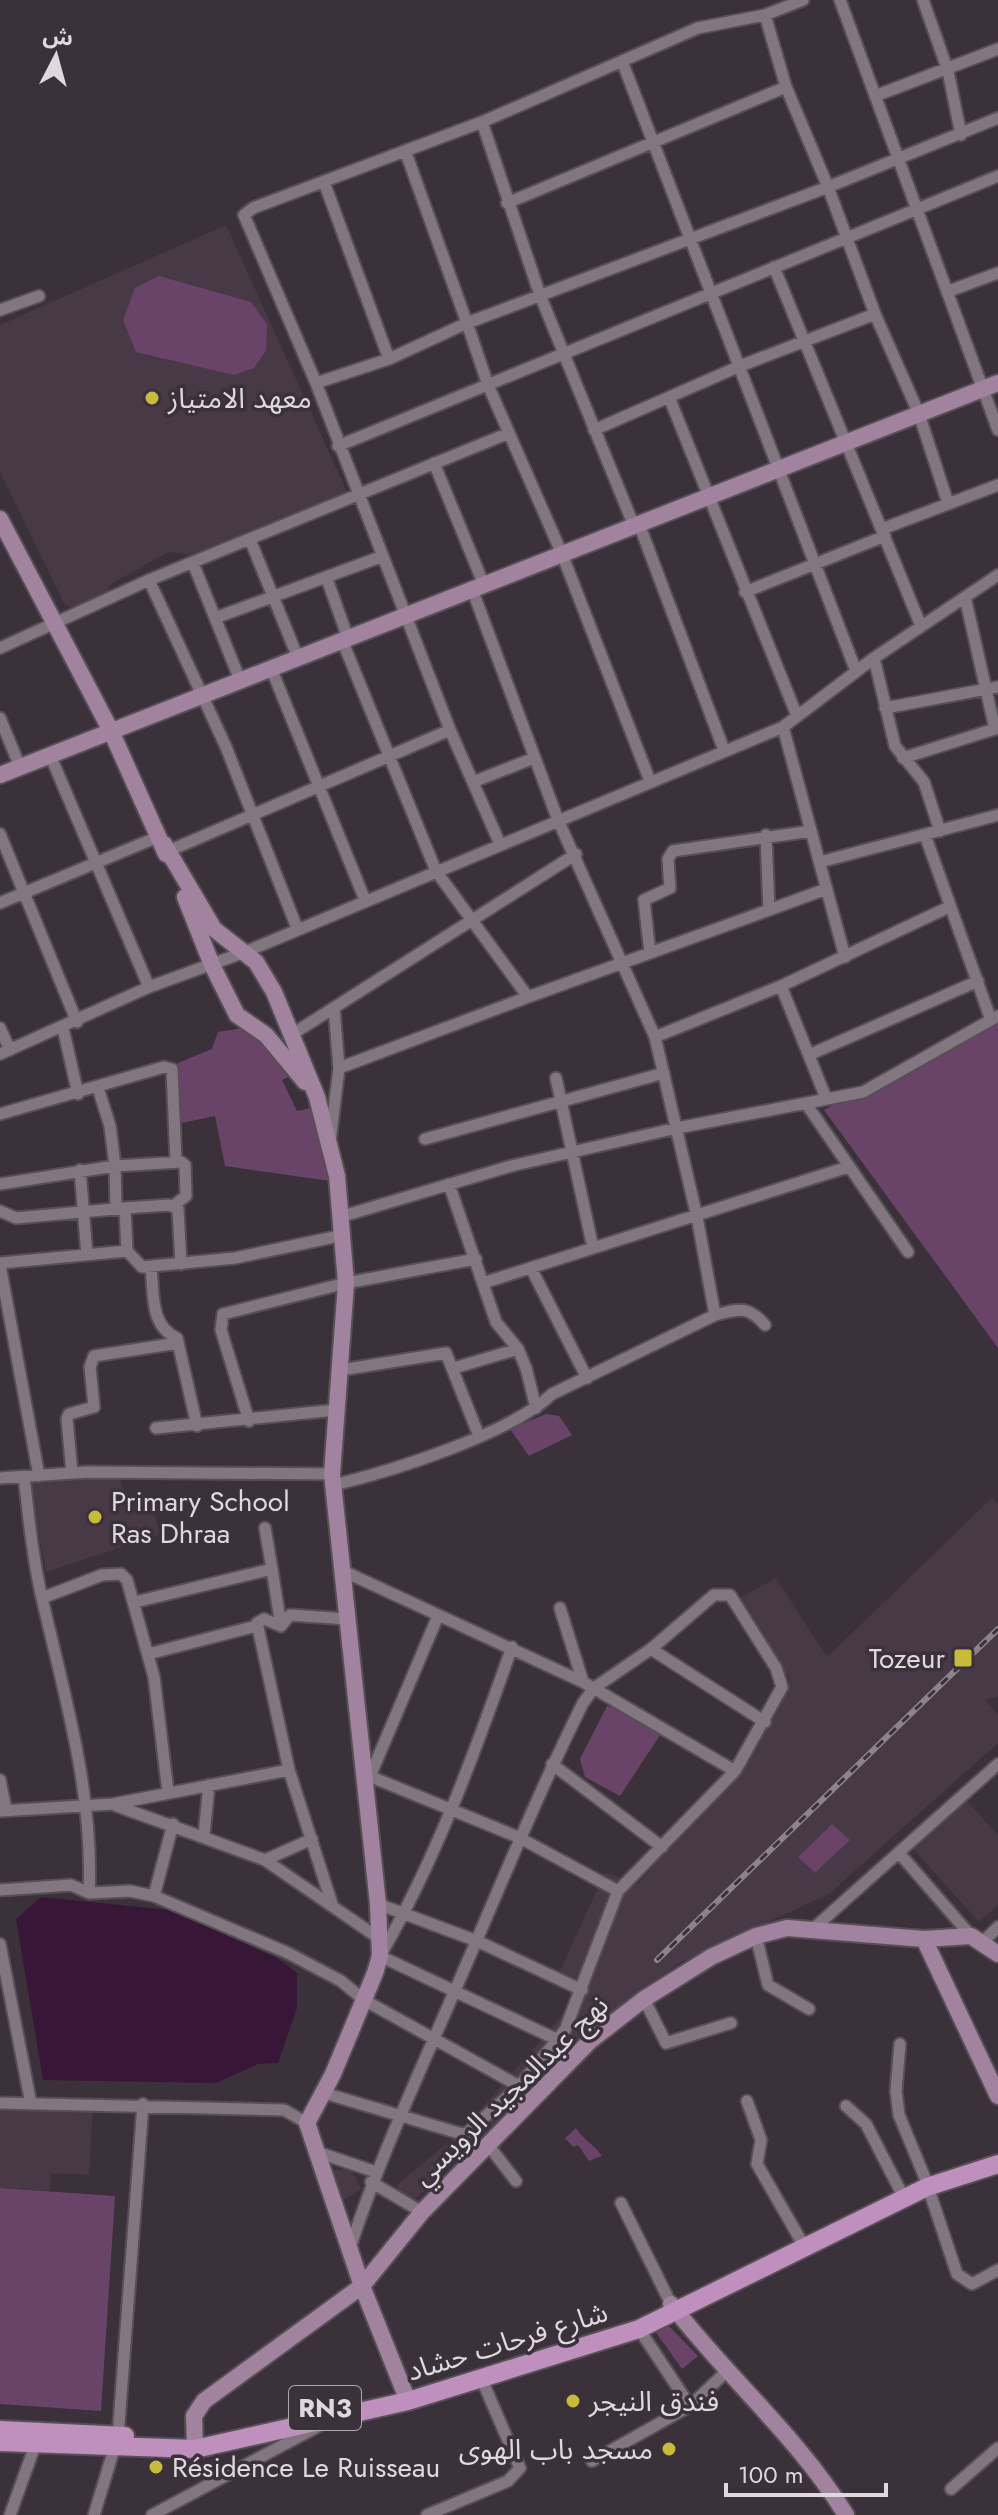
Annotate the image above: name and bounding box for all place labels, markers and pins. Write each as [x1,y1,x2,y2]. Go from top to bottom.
place label: معهد الامتياز [167,378,312,419]
marker: معهد الامتياز [143,389,161,407]
place label: Primary School Ras Dhraa [111,1481,290,1554]
marker: Primary School Ras Dhraa [86,1508,104,1526]
place label: Tozeur [869,1638,945,1679]
marker: Tozeur [952,1647,974,1669]
place label: فندق النيجر [588,2381,719,2422]
marker: فندق النيجر [564,2392,582,2410]
place label: مسجد باب الهوى [459,2429,653,2470]
marker: مسجد باب الهوى [660,2440,678,2458]
place label: Résidence Le Ruisseau [172,2447,440,2488]
marker: Résidence Le Ruisseau [147,2458,165,2476]

